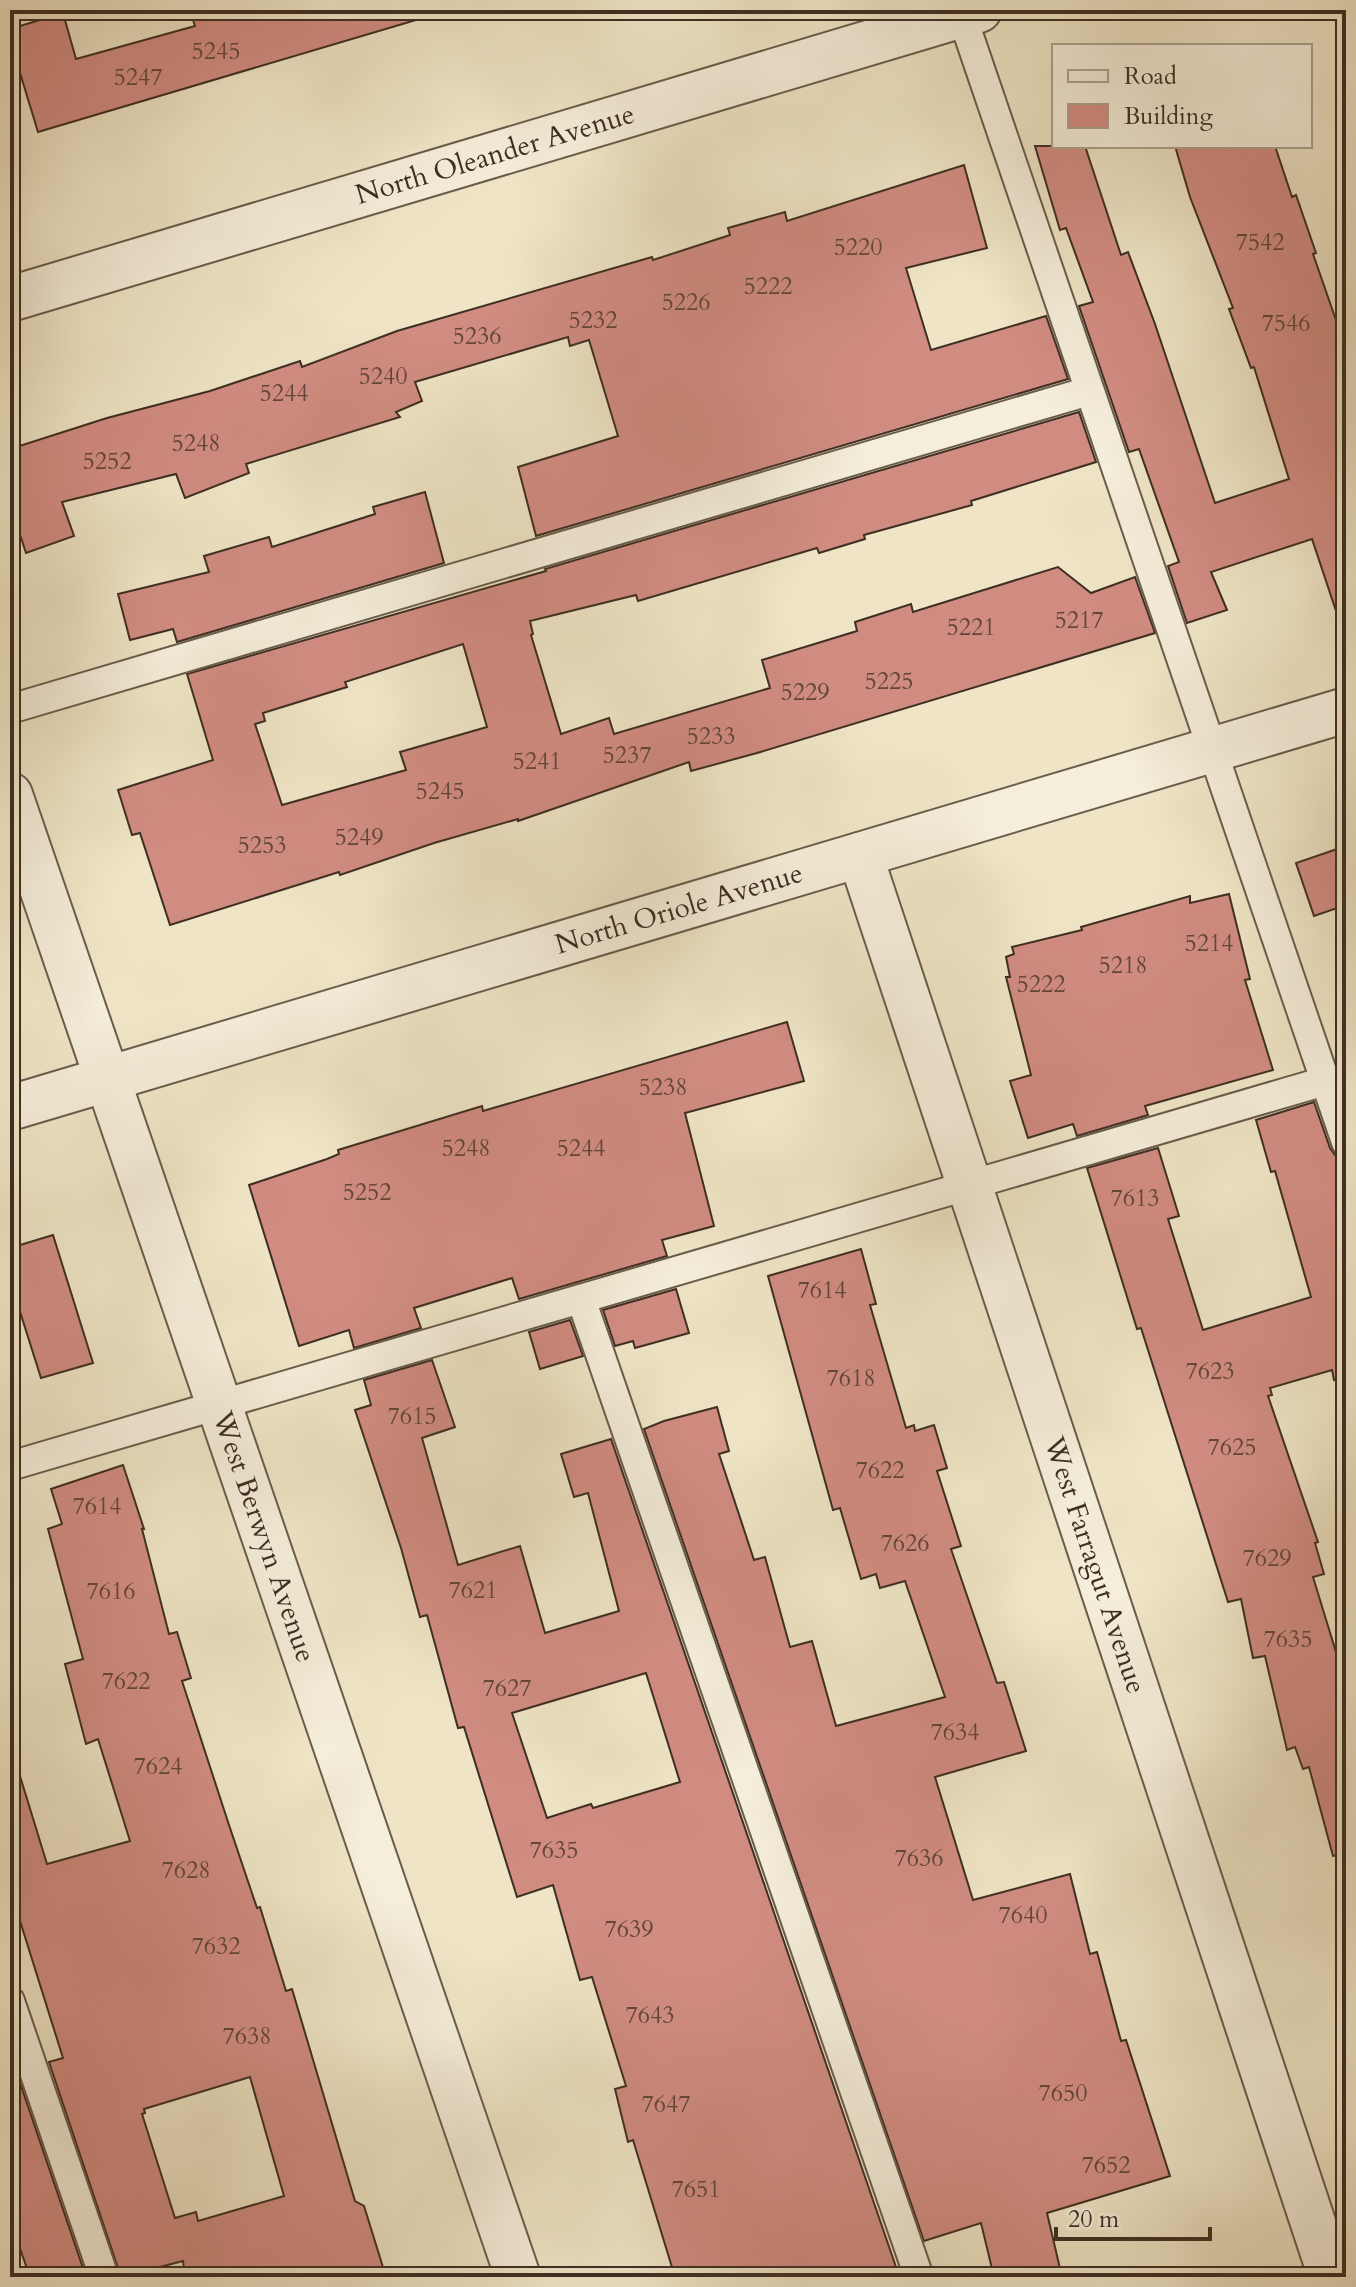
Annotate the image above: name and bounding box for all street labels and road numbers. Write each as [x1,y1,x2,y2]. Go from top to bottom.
street label: North Oleander Avenue [351,95,639,214]
street label: North Oriole Avenue [551,854,807,964]
street label: West Berwyn Avenue [203,1405,325,1667]
street label: West Farragut Avenue [1035,1431,1155,1698]

